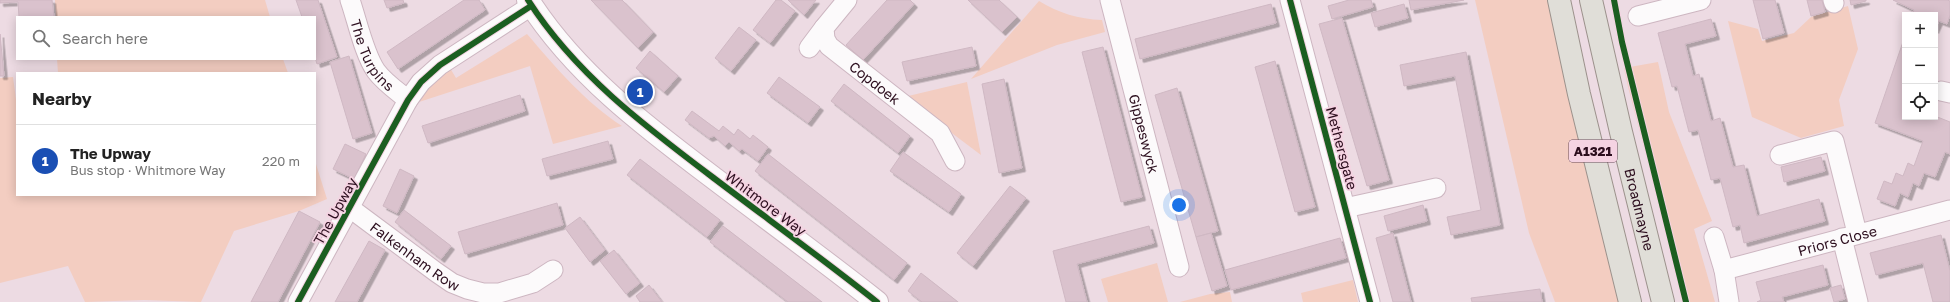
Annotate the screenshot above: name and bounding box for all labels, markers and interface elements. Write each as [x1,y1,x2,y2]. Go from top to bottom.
map controls [1902,12,1938,120]
button: + [1902,12,1938,48]
search box [16,16,316,60]
street label: The Turpins [348,17,398,94]
icon: search [30,27,52,49]
text: Search here [62,29,148,47]
button: − [1902,48,1938,84]
street label: Copdoek [846,57,904,107]
pin: 1 [627,77,653,107]
button: locate [1902,84,1938,120]
text: Nearby [32,88,92,109]
street label: Gippeswyck [1126,92,1163,175]
street label: Methersgate [1323,105,1361,191]
road number: A1321 [1569,140,1617,162]
text: The Upway [70,144,151,162]
text: 1 [42,153,48,169]
text: 220 m [262,153,300,169]
text: Bus stop · Whitmore Way [70,162,226,178]
street label: Broadmayne [1622,166,1658,252]
street label: Whitmore Way [722,167,810,239]
street label: The Upway [310,174,360,248]
your location [1169,195,1189,215]
street label: Falkenham Row [367,218,462,294]
street label: Priors Close [1796,221,1878,259]

